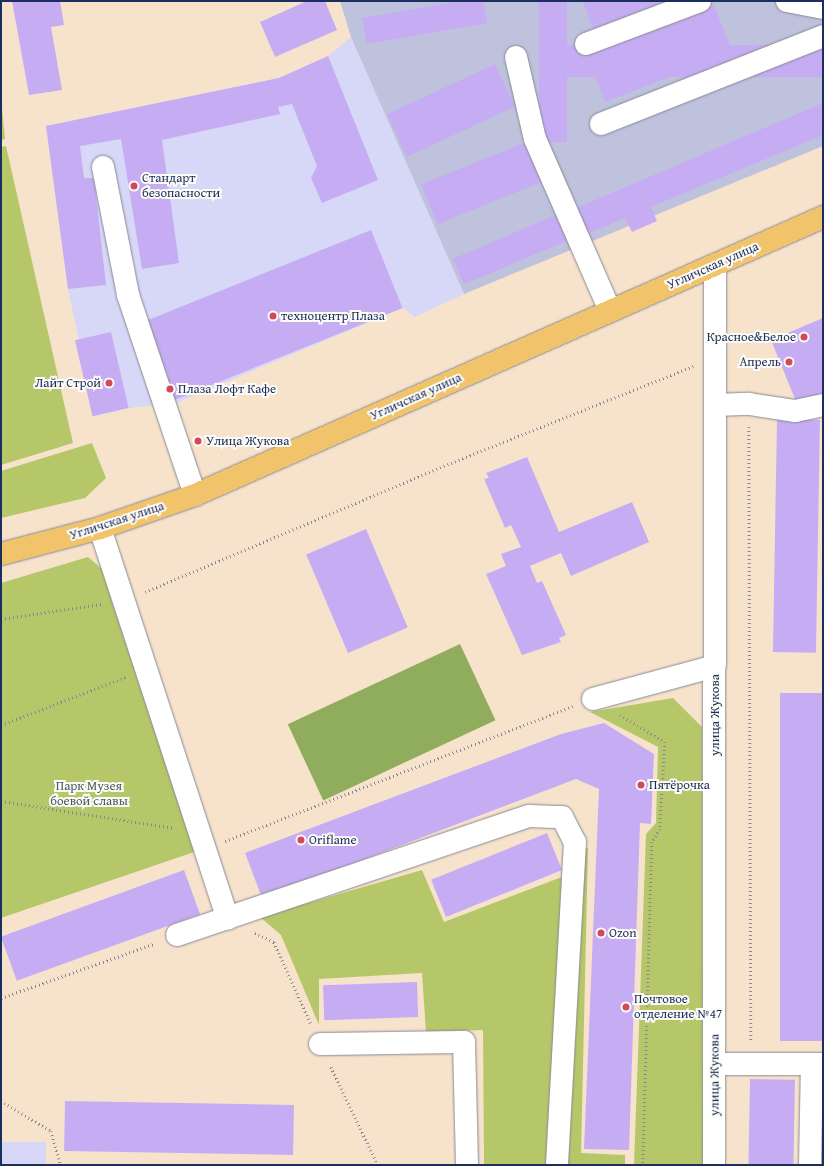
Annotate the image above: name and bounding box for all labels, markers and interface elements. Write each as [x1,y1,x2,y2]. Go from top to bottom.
place label: Стандарт безопасности [142,171,220,202]
marker: Стандарт безопасности [129,181,139,191]
street label: Угличская улица [665,239,761,293]
place label: техноцентр Плаза [281,308,385,324]
marker: техноцентр Плаза [268,311,278,321]
place label: Красное&Белое [707,329,796,345]
marker: Красное&Белое [799,332,809,342]
place label: Апрель [739,354,781,370]
marker: Апрель [784,357,794,367]
street label: Угличская улица [368,370,464,424]
place label: Лайт Строй [35,375,101,391]
marker: Лайт Строй [104,378,114,388]
place label: Плаза Лофт Кафе [178,381,276,397]
marker: Плаза Лофт Кафе [165,384,175,394]
place label: Улица Жукова [206,433,289,449]
marker: Улица Жукова [193,436,203,446]
street label: Угличская улица [68,498,166,544]
street label: улица Жукова [707,674,723,756]
place label: Пятёрочка [649,777,710,793]
park label: Парк Музея боевой славы [50,779,128,810]
marker: Пятёрочка [636,780,646,790]
place label: Oriflame [309,832,357,848]
marker: Oriflame [296,835,306,845]
place label: Ozon [609,925,637,941]
marker: Ozon [596,928,606,938]
place label: Почтовое отделение №47 [634,992,722,1023]
marker: Почтовое отделение №47 [621,1002,631,1012]
street label: улица Жукова [707,1034,723,1116]

